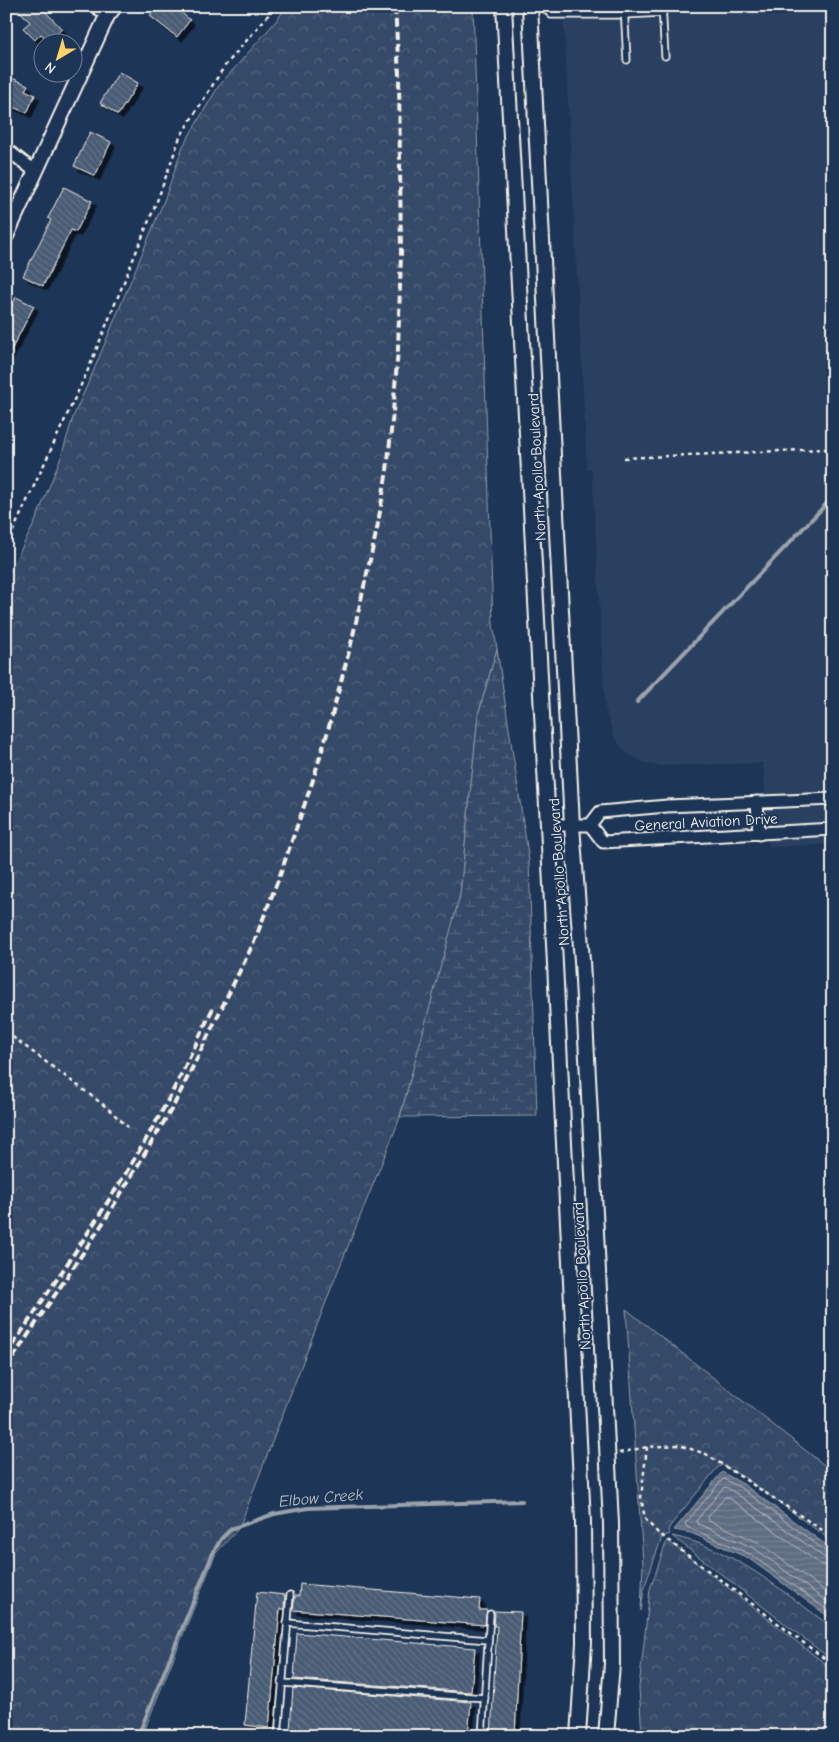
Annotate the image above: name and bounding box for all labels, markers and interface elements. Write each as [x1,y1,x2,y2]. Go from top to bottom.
north arrow [32,32,82,82]
text: N [41,58,59,77]
street label: North Apollo Boulevard [524,393,550,541]
street label: North Apollo Boulevard [545,797,573,947]
street label: General Aviation Drive [634,809,778,835]
street label: North Apollo Boulevard [569,1202,595,1350]
water label: Elbow Creek [278,1485,364,1511]

